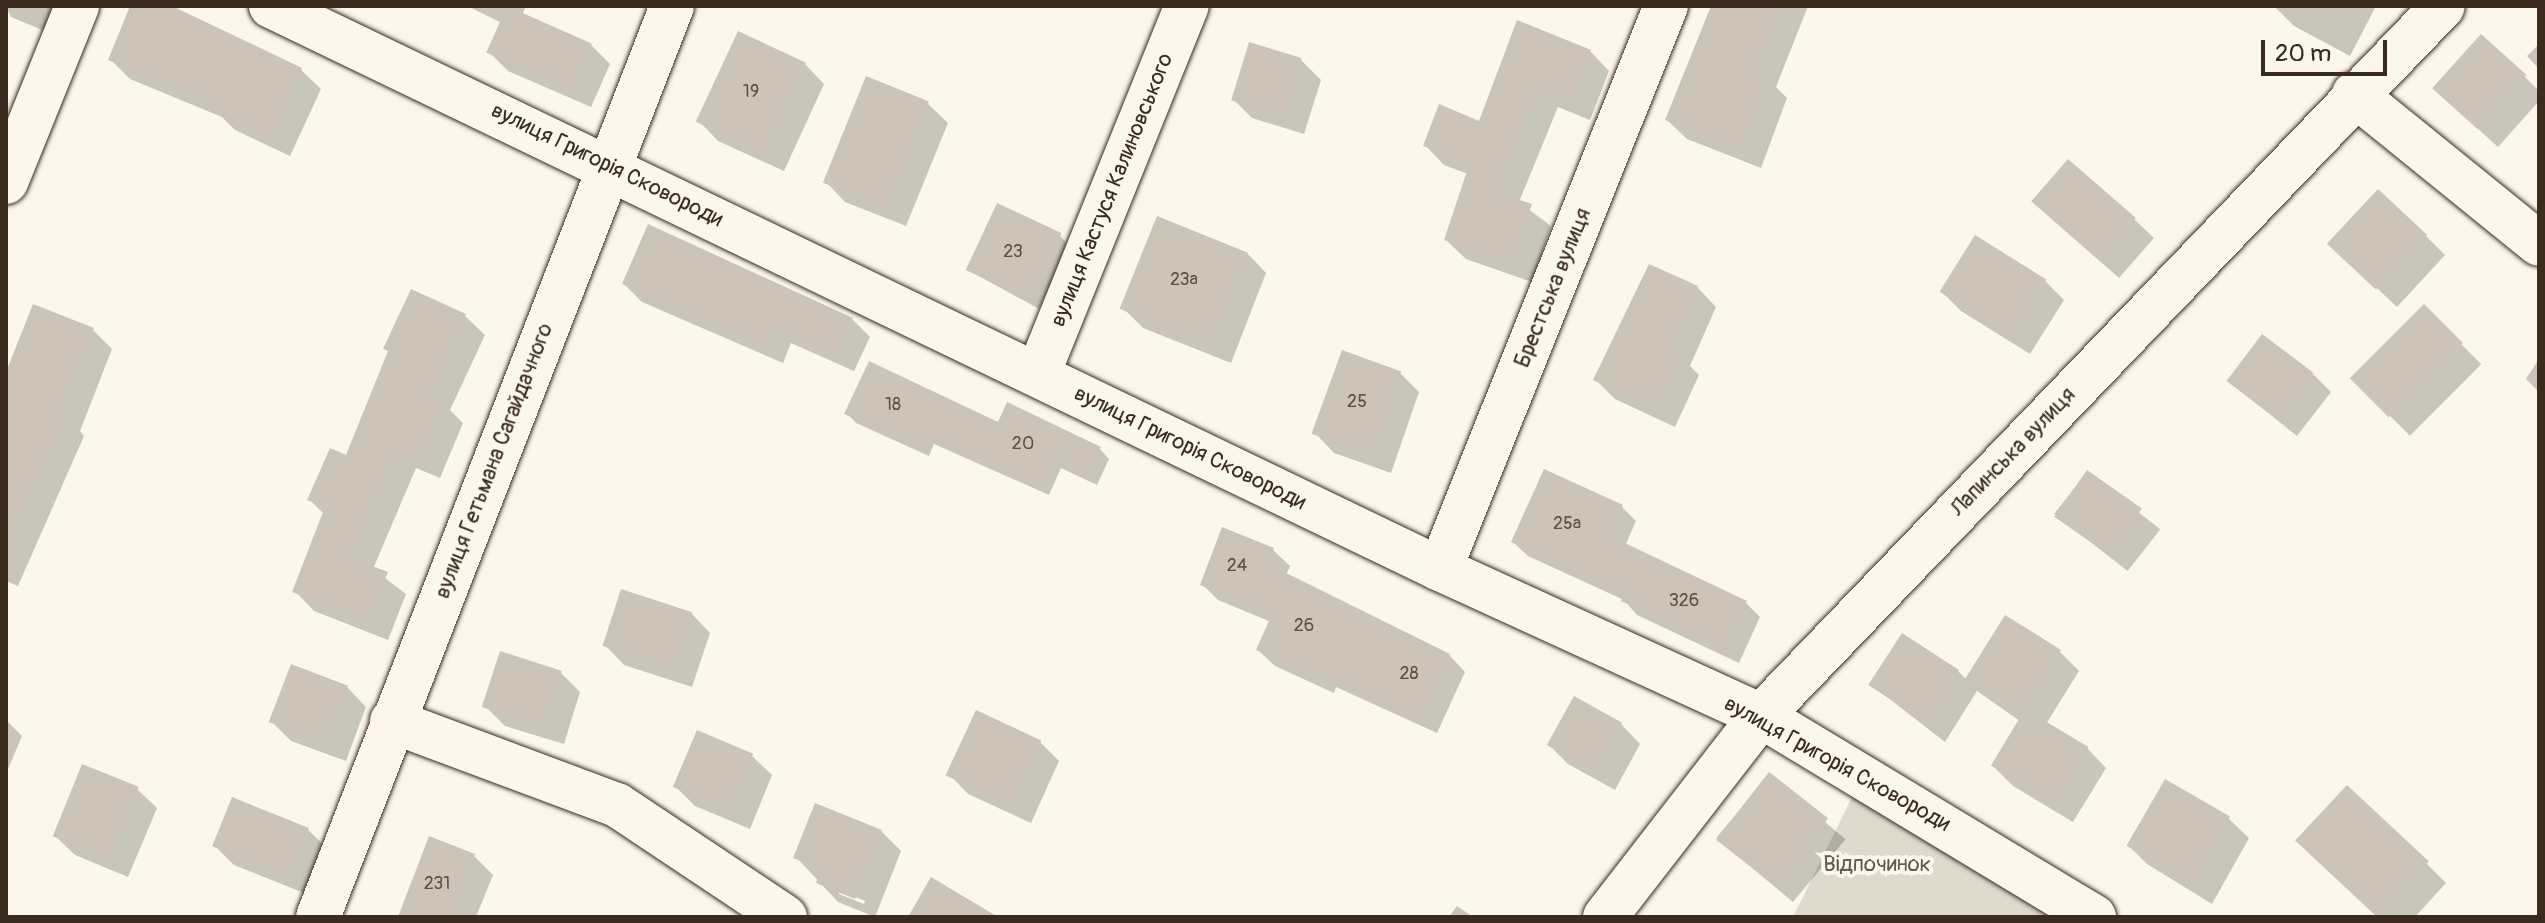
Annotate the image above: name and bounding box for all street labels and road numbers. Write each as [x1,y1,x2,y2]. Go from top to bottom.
street label: вулиця Кастуся Калиновського [1045,49,1179,331]
street label: вулиця Григорія Сковороди [487,97,727,233]
street label: Брестська вулиця [1509,204,1597,372]
street label: вулиця Гетьмана Сагайдачного [429,320,559,602]
street label: вулиця Григорія Сковороди [1070,380,1310,516]
street label: Лапинська вулиця [1945,382,2081,522]
street label: вулиця Григорія Сковороди [1719,691,1955,837]

